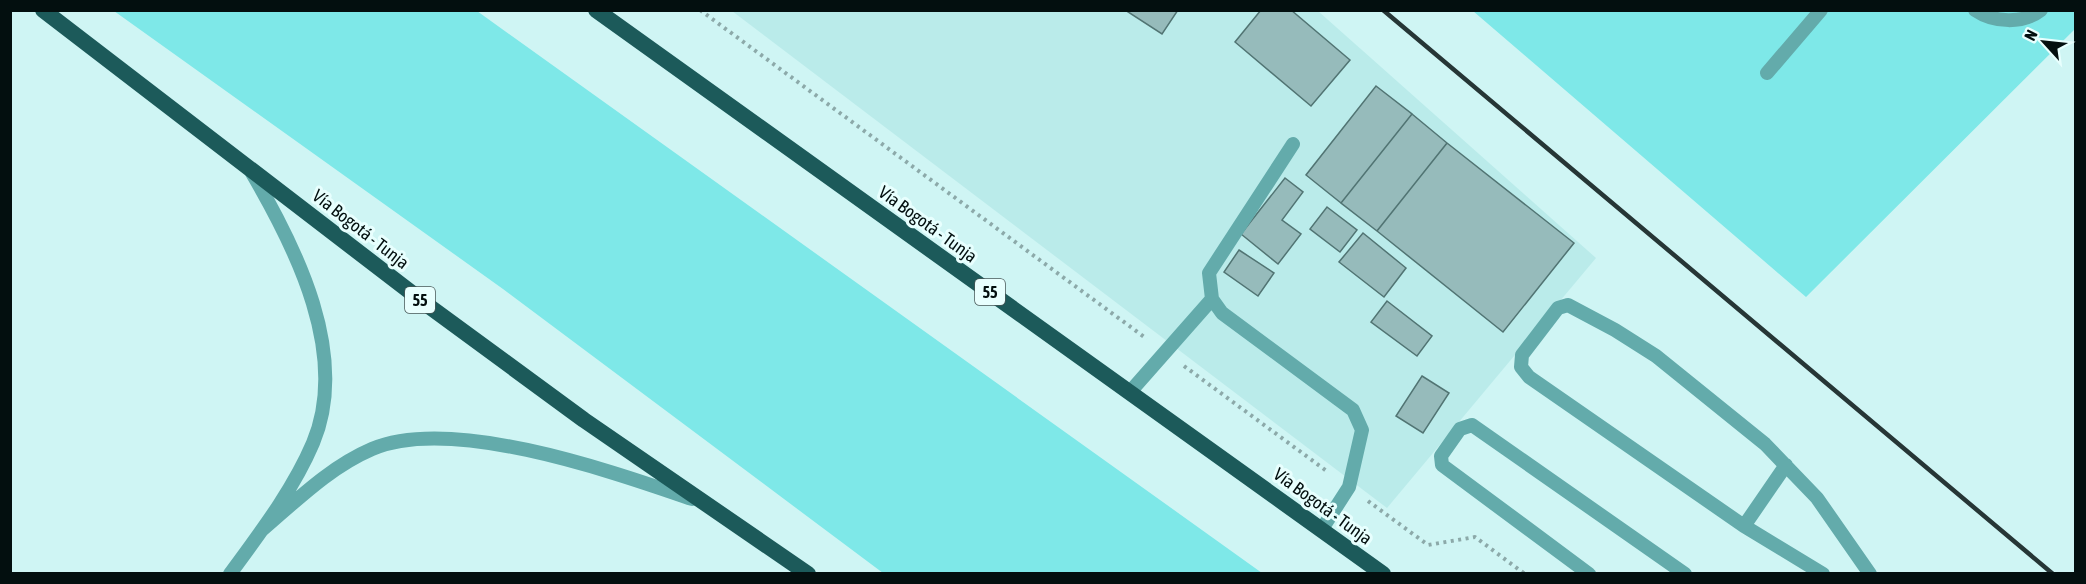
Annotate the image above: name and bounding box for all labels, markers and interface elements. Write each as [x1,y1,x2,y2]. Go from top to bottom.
north arrow [2014,12,2074,72]
text: N [2020,27,2041,43]
street label: Vía Bogotá - Tunja [875,181,981,267]
street label: Vía Bogotá - Tunja [309,185,413,273]
road number: 55 [975,279,1005,305]
road number: 55 [405,287,435,313]
street label: Vía Bogotá - Tunja [1270,463,1376,549]

